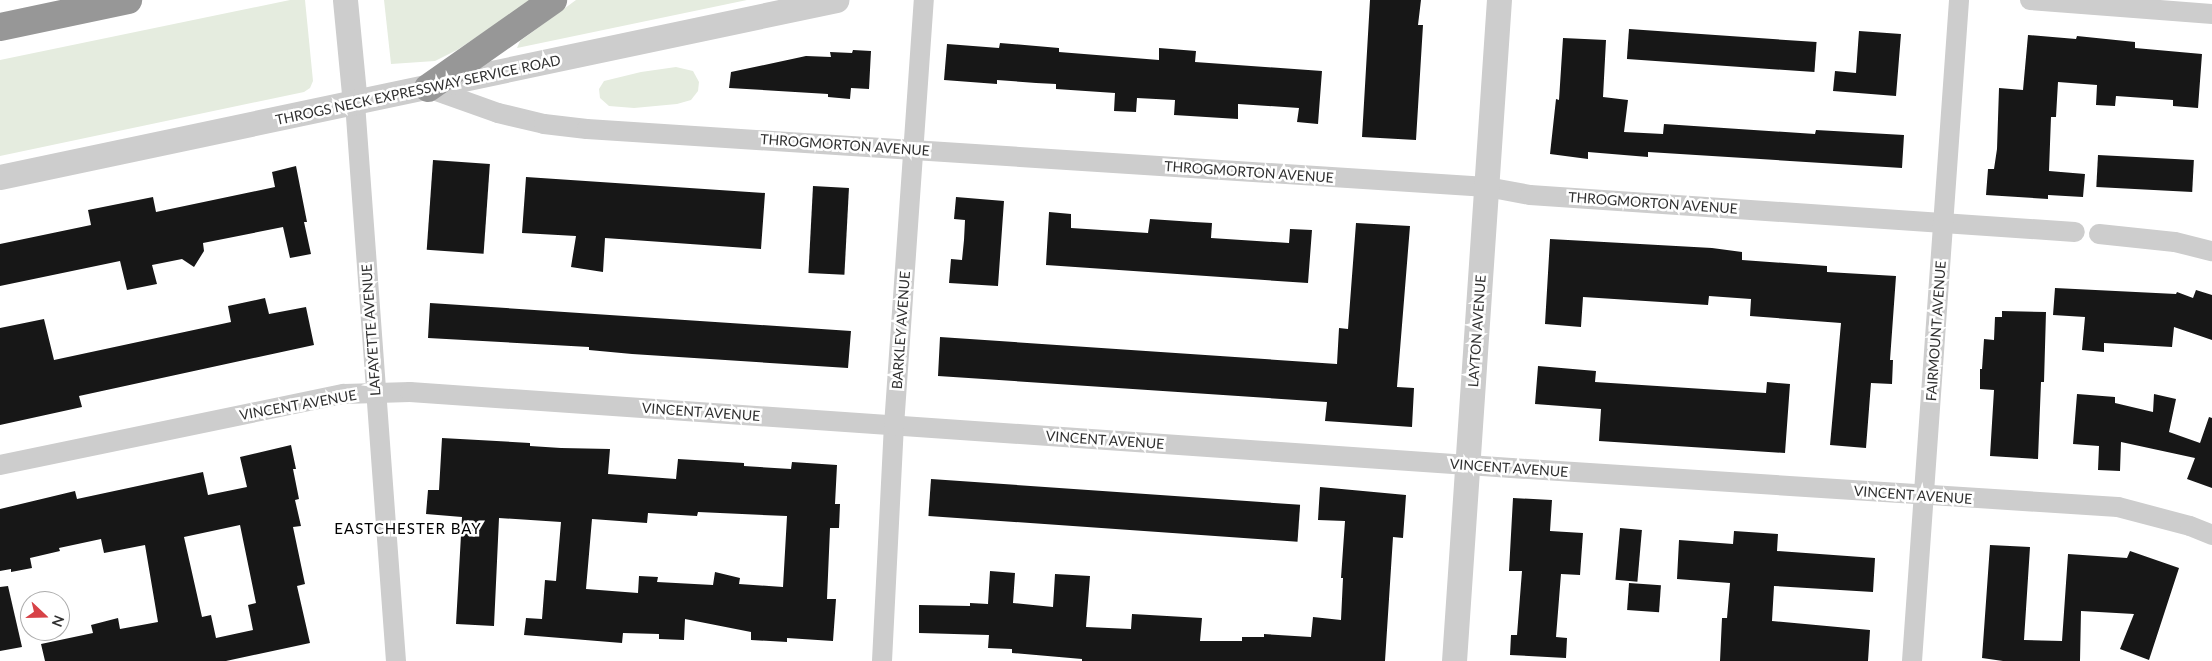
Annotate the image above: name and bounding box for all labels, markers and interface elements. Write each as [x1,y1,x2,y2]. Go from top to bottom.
street label: THROGS NECK EXPRESSWAY SERVICE ROAD [274,51,562,129]
street label: THROGMORTON AVENUE [759,131,931,159]
street label: THROGMORTON AVENUE [1163,158,1335,186]
street label: THROGMORTON AVENUE [1567,189,1739,217]
street label: FAIRMOUNT AVENUE [1923,260,1949,402]
street label: LAFAYETTE AVENUE [358,263,384,397]
street label: BARKLEY AVENUE [888,270,914,390]
street label: LAYTON AVENUE [1465,274,1489,388]
street label: VINCENT AVENUE [238,386,358,424]
street label: VINCENT AVENUE [641,399,761,425]
street label: VINCENT AVENUE [1045,427,1165,453]
street label: VINCENT AVENUE [1449,455,1569,481]
street label: VINCENT AVENUE [1853,482,1973,508]
district label: EASTCHESTER BAY [332,520,484,538]
north arrow [20,591,70,641]
text: N [49,613,68,629]

